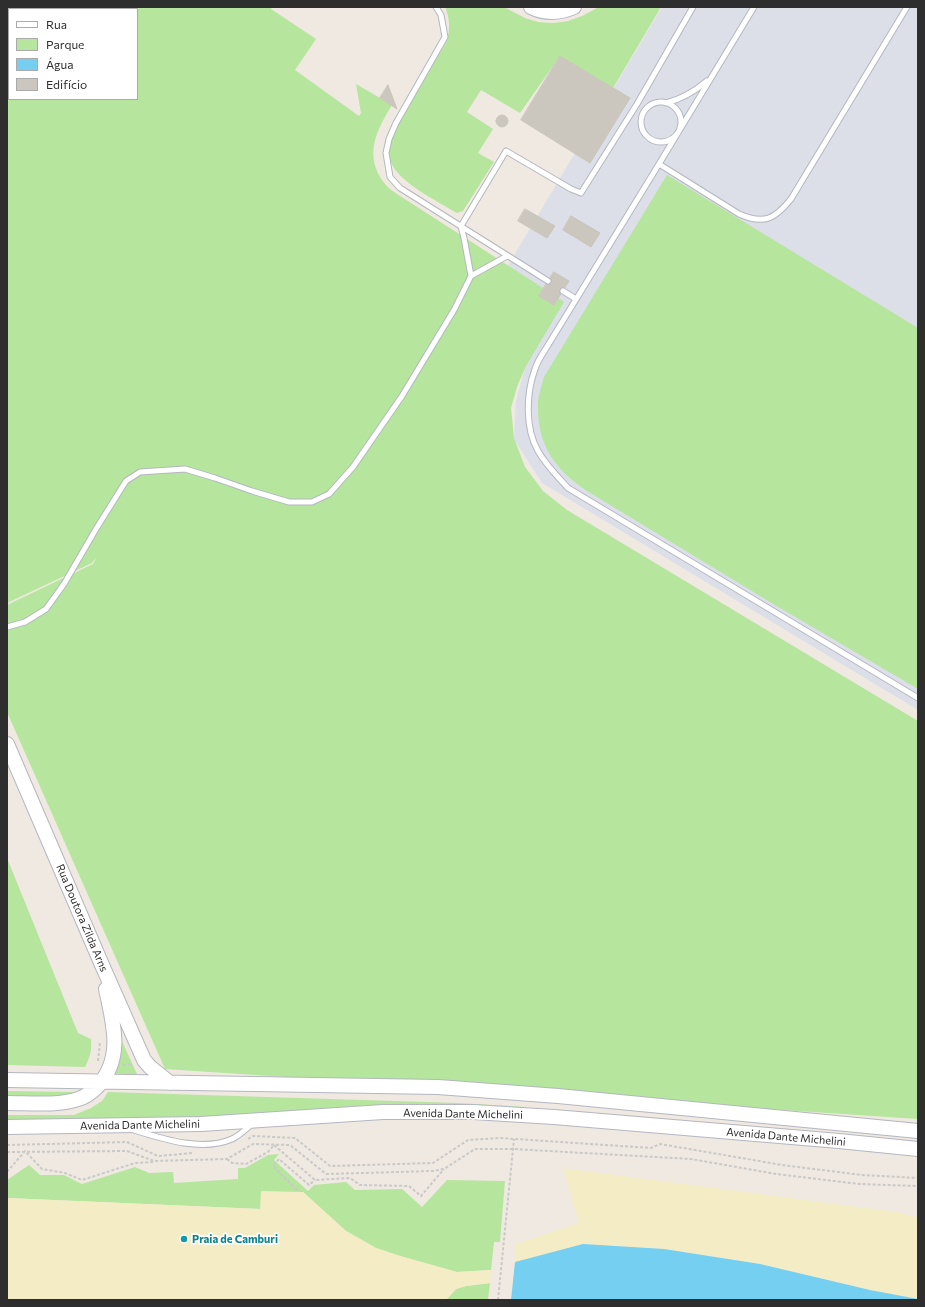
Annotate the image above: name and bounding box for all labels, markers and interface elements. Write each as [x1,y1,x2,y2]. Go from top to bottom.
legend [8,8,138,100]
text: Rua [46,17,67,31]
text: Parque [46,37,84,51]
text: Água [46,57,74,71]
text: Edifício [46,77,87,91]
street label: Rua Doutora Zilda Arns [53,862,111,974]
street label: Avenida Dante Michelini [403,1106,523,1122]
street label: Avenida Dante Michelini [80,1117,200,1133]
street label: Avenida Dante Michelini [726,1125,846,1149]
place label: Praia de Camburi [192,1232,278,1246]
marker: Praia de Camburi [179,1234,189,1244]

